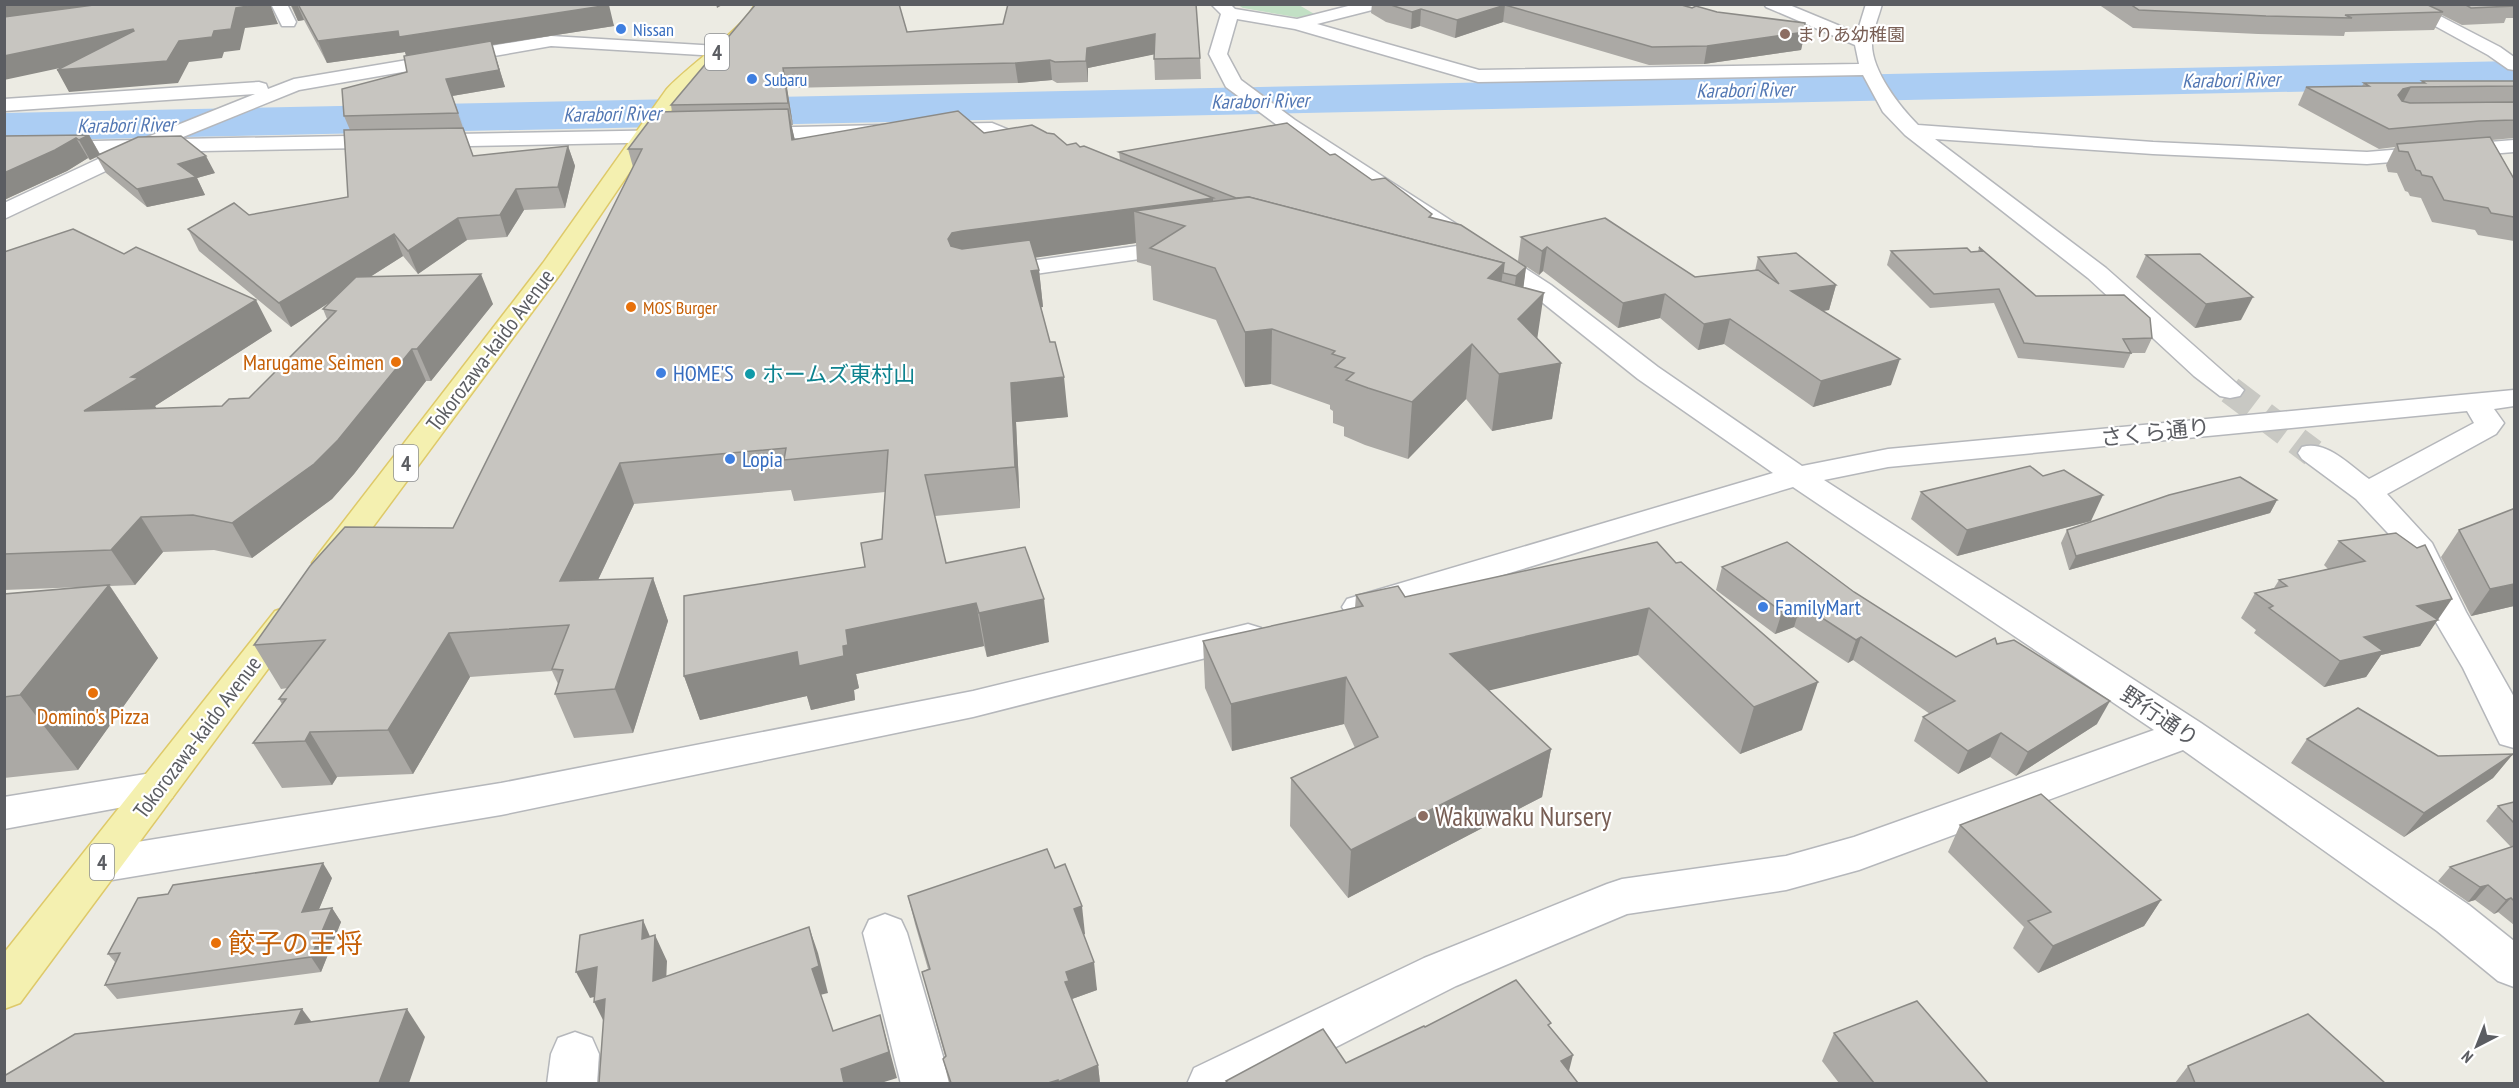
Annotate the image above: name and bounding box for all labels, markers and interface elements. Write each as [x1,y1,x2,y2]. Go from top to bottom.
place label: Nissan [633,18,674,41]
marker: Nissan [614,22,628,36]
place label: まりあ幼稚園 [1797,23,1905,46]
marker: まりあ幼稚園 [1778,27,1792,41]
road number: 4 [705,34,729,70]
water label: Karabori River [2182,66,2283,94]
place label: Subaru [764,68,807,91]
marker: Subaru [745,72,759,86]
water label: Karabori River [1696,76,1797,104]
water label: Karabori River [1211,87,1312,115]
water label: Karabori River [563,100,664,128]
water label: Karabori River [77,111,178,139]
street label: Tokorozawa-kaido Avenue [420,263,560,437]
place label: MOS Burger [643,296,717,319]
marker: MOS Burger [624,300,638,314]
place label: Marugame Seimen [243,348,384,376]
marker: Marugame Seimen [389,355,403,369]
place label: HOME'S [673,359,734,387]
place label: ホームズ東村山 [762,360,915,388]
marker: HOME'S [654,366,668,380]
marker: ホームズ東村山 [743,367,757,381]
street label: さくら通り [2099,412,2211,452]
road number: 4 [394,445,418,481]
place label: Lopia [742,445,783,473]
marker: Lopia [723,452,737,466]
place label: FamilyMart [1775,593,1861,621]
marker: FamilyMart [1756,600,1770,614]
street label: Tokorozawa-kaido Avenue [127,650,267,824]
street label: 野行通り [2116,680,2204,752]
marker: Domino's Pizza [86,686,100,700]
place label: Domino's Pizza [37,702,149,730]
place label: Wakuwaku Nursery [1435,799,1612,833]
marker: Wakuwaku Nursery [1416,809,1430,823]
road number: 4 [90,844,114,880]
place label: 餃子の王将 [228,926,363,960]
marker: 餃子の王将 [209,936,223,950]
north arrow [2447,1016,2507,1076]
text: N [2457,1047,2477,1067]

